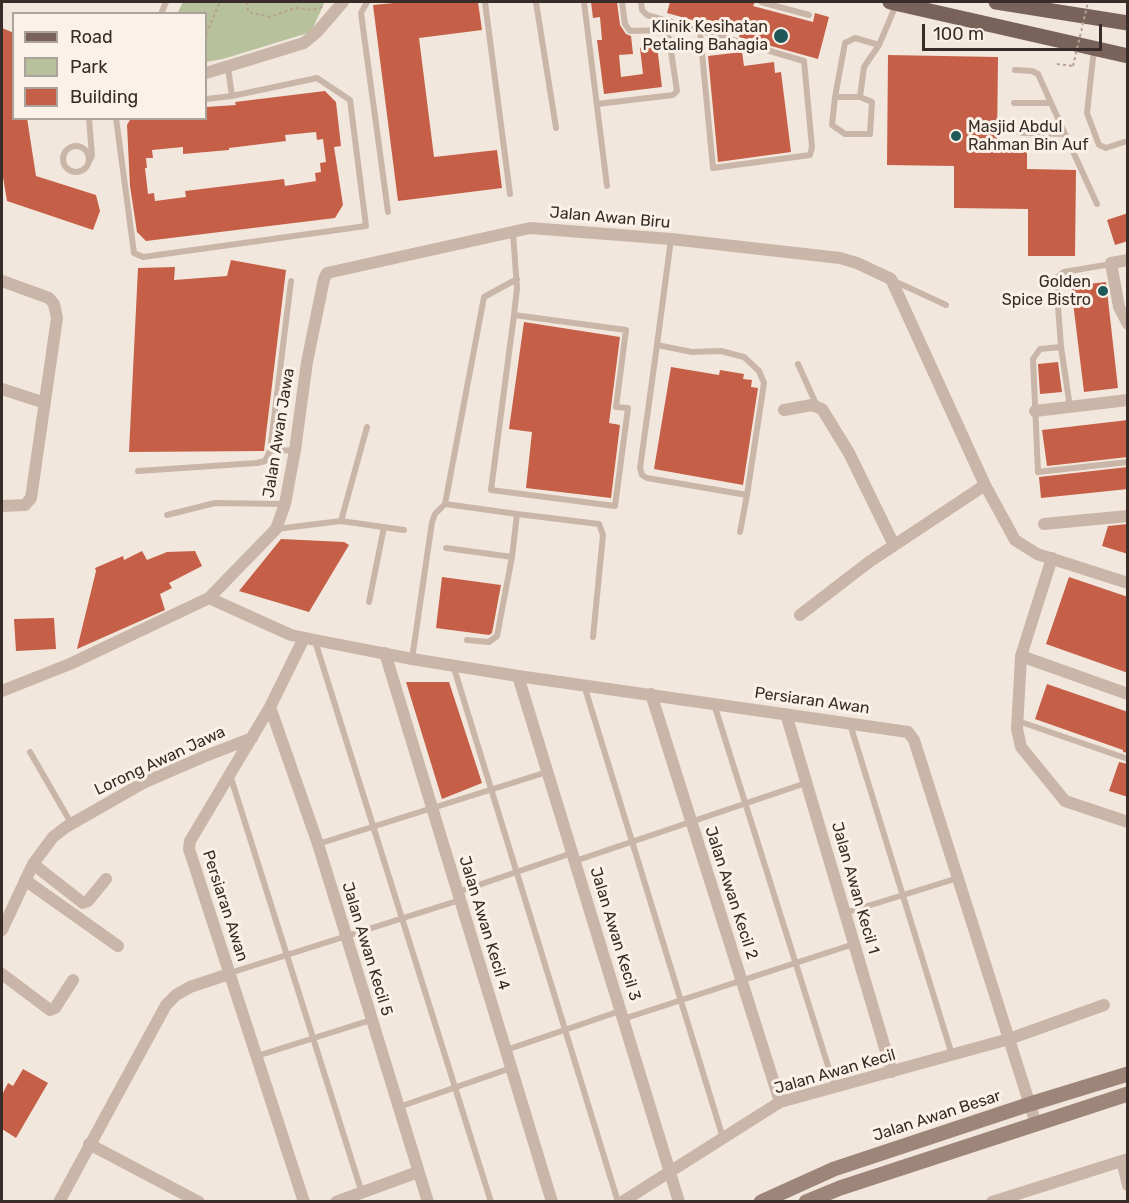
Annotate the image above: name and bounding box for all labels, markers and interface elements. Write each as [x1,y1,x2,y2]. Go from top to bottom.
legend [12,12,207,120]
scale bar [925,12,1105,50]
place label: Klinik Kesihatan Petaling Bahagia [643,17,768,55]
text: 100 m [933,23,984,45]
text: Road [70,26,113,48]
marker: Klinik Kesihatan Petaling Bahagia [772,27,790,45]
text: Park [70,56,107,78]
text: Building [70,86,138,108]
place label: Masjid Abdul Rahman Bin Auf [968,117,1088,155]
marker: Masjid Abdul Rahman Bin Auf [949,129,963,143]
street label: Jalan Awan Biru [549,203,671,233]
place label: Golden Spice Bistro [1002,272,1091,310]
marker: Golden Spice Bistro [1096,284,1110,298]
street label: Jalan Awan Jawa [259,367,299,499]
street label: Persiaran Awan [753,683,871,719]
street label: Lorong Awan Jawa [92,722,228,800]
street label: Jalan Awan Kecil 1 [827,820,883,956]
street label: Jalan Awan Kecil 2 [700,824,762,962]
street label: Persiaran Awan [198,848,252,964]
street label: Jalan Awan Kecil 4 [454,854,514,992]
street label: Jalan Awan Kecil 3 [586,865,644,1003]
street label: Jalan Awan Kecil 5 [338,880,396,1018]
street label: Jalan Awan Kecil [772,1045,898,1099]
street label: Jalan Awan Besar [871,1086,1003,1146]

